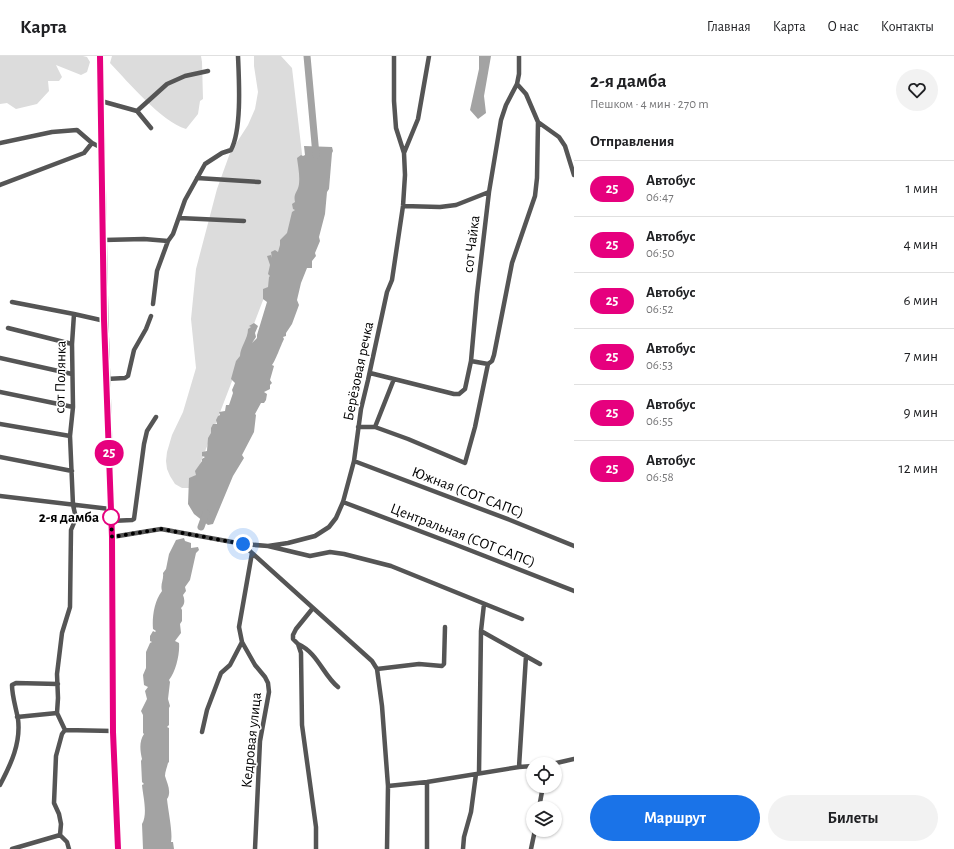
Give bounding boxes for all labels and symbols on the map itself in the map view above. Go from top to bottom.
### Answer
street label: сот Чайка [461,214,482,274]
street label: Берёзовая речка [341,320,376,422]
street label: сот Полянка [52,340,69,414]
line badge: 25 [91,440,127,466]
street label: Южная (СОТ САПС) [410,464,526,521]
street label: Центральная (СОТ САПС) [388,501,537,570]
marker: 2-я дамба [102,508,120,526]
place label: 2-я дамба [39,510,99,525]
your location [233,534,253,554]
street label: Кедровая улица [239,691,264,789]

